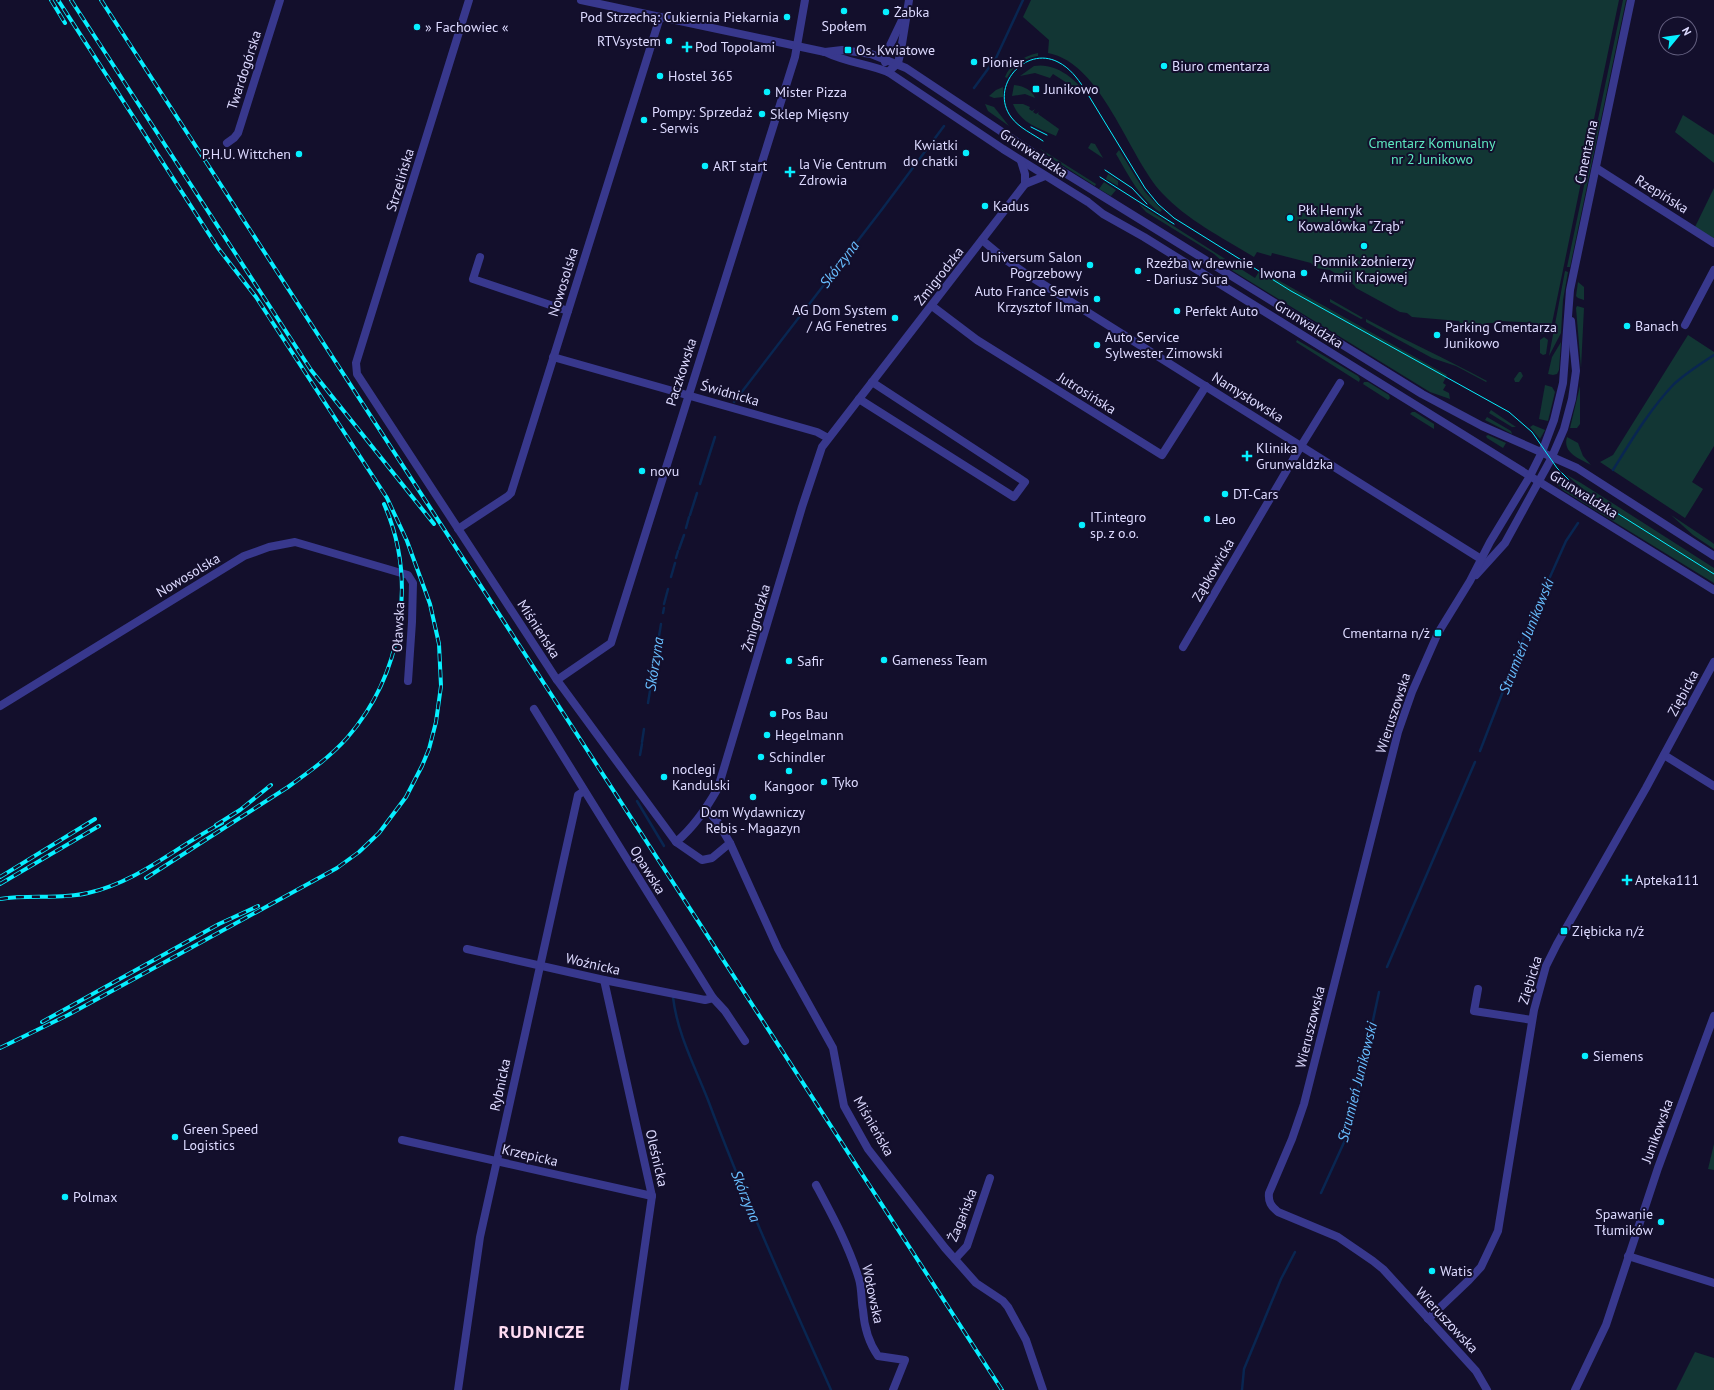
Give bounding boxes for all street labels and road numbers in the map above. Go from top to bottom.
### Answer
street label: Twardogórska [223,28,265,112]
street label: Cmentarna [1570,118,1602,186]
street label: Grunwaldzka [997,124,1071,182]
street label: Strzelińska [382,146,418,214]
street label: Rzepińska [1632,171,1692,217]
street label: Żmigrodzka [910,243,968,309]
street label: Nowosolska [544,245,582,319]
street label: Grunwaldzka [1271,296,1347,352]
street label: Paczkowska [662,336,700,408]
street label: Jutrosińska [1054,367,1120,418]
street label: Namysłowska [1209,368,1287,426]
street label: Świdnicka [698,376,762,410]
street label: Grunwaldzka [1546,466,1622,522]
street label: Ząbkowicka [1188,535,1238,605]
street label: Nowosolska [153,549,223,601]
street label: Żmigrodzka [738,582,774,654]
street label: Miśnieńska [513,596,565,662]
street label: Oławska [388,601,408,653]
street label: Ziębicka [1663,667,1703,719]
street label: Wieruszowska [1371,670,1415,756]
street label: Opawska [626,842,670,898]
street label: Woźnicka [564,949,622,979]
street label: Ziębicka [1514,954,1546,1006]
street label: Wieruszowska [1291,984,1329,1070]
street label: Rybnicka [486,1057,514,1113]
street label: Miśnieńska [850,1093,898,1159]
street label: Junikowska [1637,1097,1677,1166]
street label: Oleśnicka [642,1128,672,1188]
street label: Krzepicka [500,1140,560,1170]
street label: Żagańska [943,1186,981,1244]
street label: Wołowska [858,1263,888,1325]
street label: Wieruszowska [1412,1283,1482,1357]

